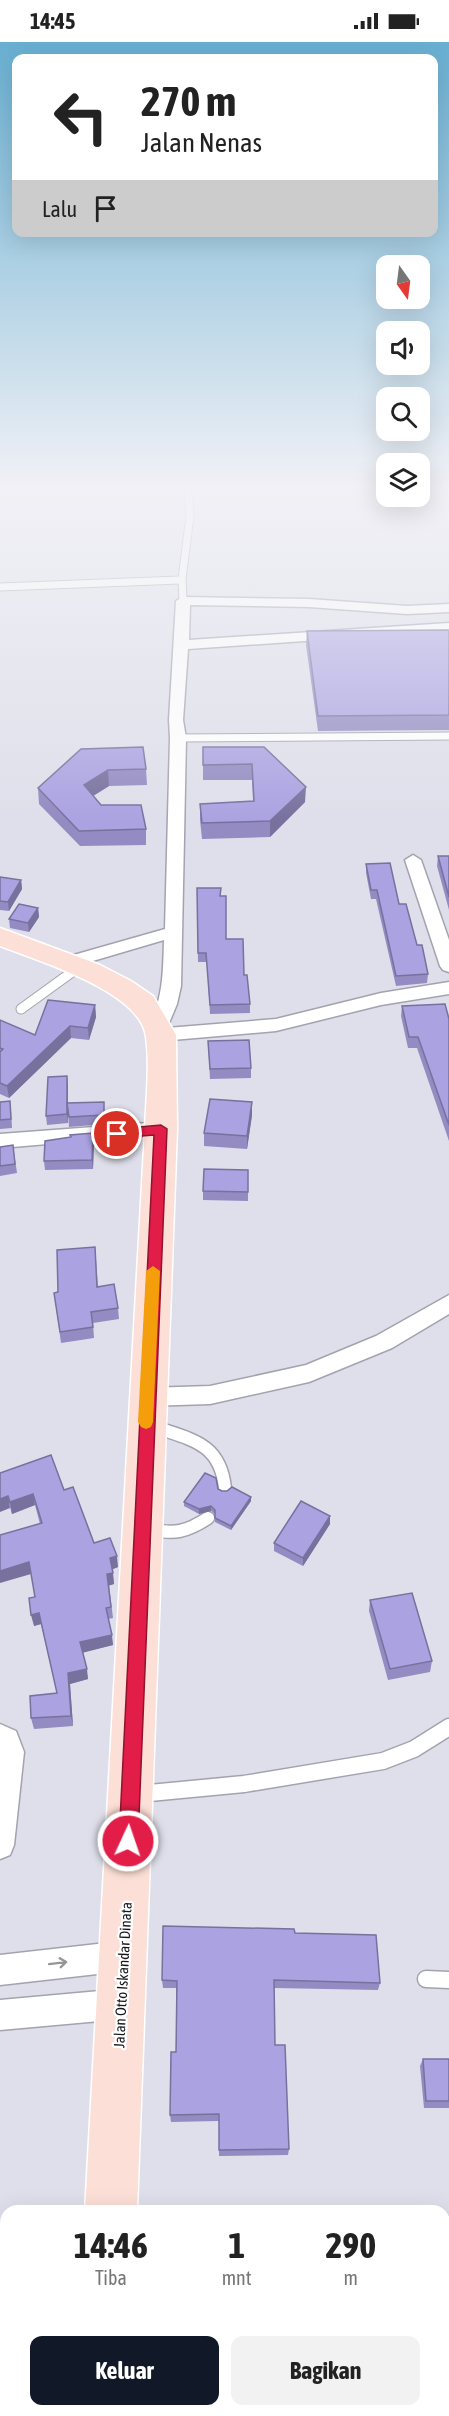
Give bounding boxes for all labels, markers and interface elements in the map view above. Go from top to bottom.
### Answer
text: 14:45 [30,8,75,34]
text: 270 m [141,77,236,125]
icon: left [42,78,120,156]
text: Jalan Nenas [141,127,262,158]
icon: arrive [89,192,122,225]
text: Lalu [42,196,77,222]
north arrow [376,255,430,309]
map controls [376,255,430,507]
button: sound [376,321,430,375]
button: search [376,387,430,441]
button: layers [376,453,430,507]
pin [91,1108,142,1159]
icon: arrive [100,1117,133,1150]
position arrow [96,1809,160,1873]
street label: Jalan Otto Iskandar Dinata [110,1901,135,2048]
one-way arrow [48,1958,68,1969]
text: 14:46 [74,2224,148,2266]
text: 1 [228,2224,245,2266]
text: 290 [325,2224,376,2266]
text: Tiba [95,2266,127,2289]
text: mnt [222,2266,252,2289]
text: m [344,2266,358,2289]
button: Keluar [30,2336,219,2405]
button: Bagikan [231,2336,420,2405]

